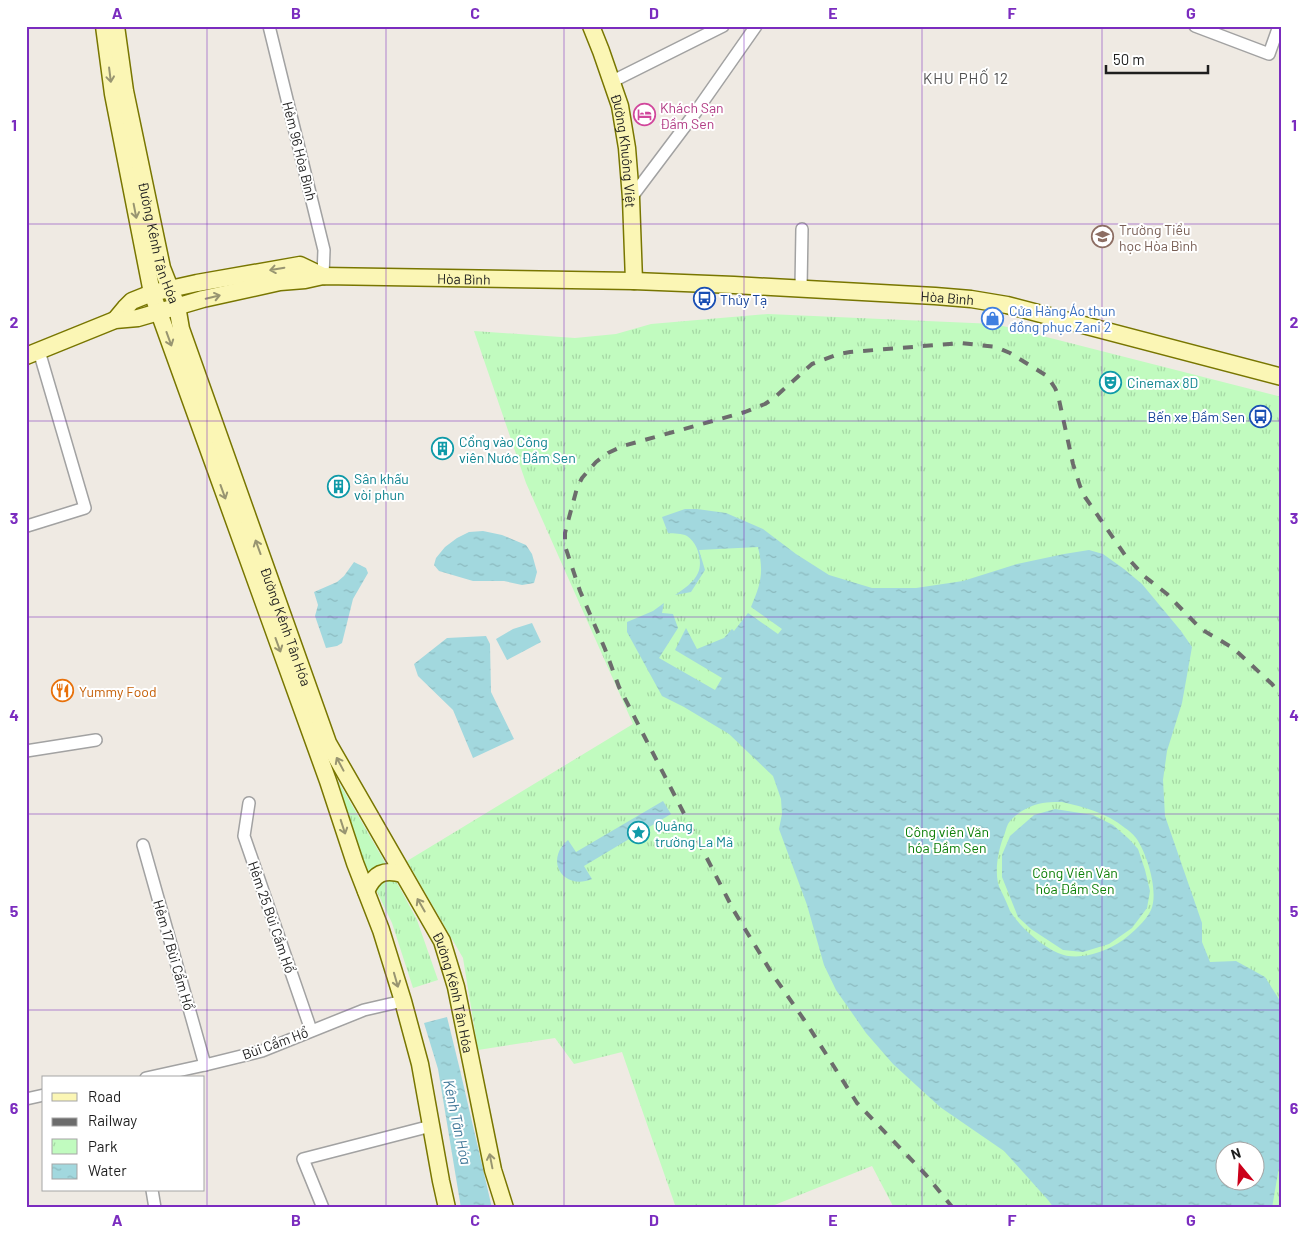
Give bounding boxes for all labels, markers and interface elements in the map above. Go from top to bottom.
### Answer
text: A [112,3,123,22]
text: B [291,3,301,22]
text: C [470,3,480,22]
text: D [649,3,659,22]
text: E [828,3,838,22]
text: F [1008,3,1017,22]
text: G [1186,3,1196,22]
scale bar [1106,42,1208,74]
text: 50 m [1113,50,1145,68]
one-way arrow [105,66,115,82]
district label: KHU PHỐ 12 [923,68,1009,87]
street label: Đường Khuông Việt [608,91,640,208]
place label: Khách Sạn Đầm Sen [660,99,724,132]
street label: Hẻm 96 Hòa Bình [279,100,321,202]
hotel icon: Khách Sạn Đầm Sen [632,103,656,127]
text: 1 [11,115,17,134]
text: 1 [1291,115,1297,134]
street label: Đường Kênh Tân Hóa [136,180,184,306]
one-way arrow [131,203,141,219]
place label: Trường Tiểu học Hòa Bình [1119,221,1197,254]
school or university icon: Trường Tiểu học Hòa Bình [1091,225,1115,249]
one-way arrow [270,264,286,274]
street label: Hòa Bình [437,269,491,287]
bus stop icon: Thủy Tạ [692,287,716,311]
street label: Hòa Bình [920,287,975,308]
place label: Thủy Tạ [720,291,767,308]
one-way arrow [205,292,221,301]
place label: Cửa Hàng Áo thun đồng phục Zani 2 [1009,302,1116,335]
shop icon: Cửa Hàng Áo thun đồng phục Zani 2 [981,306,1005,330]
text: 2 [10,312,19,331]
text: 2 [1290,312,1299,331]
one-way arrow [165,331,174,346]
theatre icon: Cinemax 8D [1099,370,1123,394]
place label: Cinemax 8D [1127,374,1198,391]
bus stop icon: Bến xe Đầm Sen [1249,404,1273,428]
place label: Bến xe Đầm Sen [1148,408,1245,425]
place label: Cổng vào Công viên Nước Đầm Sen [459,433,576,466]
building icon: Cổng vào Công viên Nước Đầm Sen [431,437,455,461]
place label: Sân khấu vòi phun [354,470,409,503]
building icon: Sân khấu vòi phun [326,474,350,498]
one-way arrow [219,483,229,499]
text: 3 [10,508,18,527]
text: 3 [1290,508,1298,527]
one-way arrow [253,539,262,555]
street label: Đường Kênh Tân Hóa [258,564,315,688]
one-way arrow [274,636,283,652]
restaurant icon: Yummy Food [51,679,75,703]
place label: Yummy Food [79,683,157,700]
text: 4 [9,705,19,724]
text: 4 [1289,705,1299,724]
one-way arrow [334,757,344,772]
place label: Quảng trường La Mã [655,817,733,850]
one-way arrow [339,818,348,834]
place icon: Quảng trường La Mã [627,821,651,845]
park label: Công viên Văn hóa Đầm Sen [905,823,989,856]
street label: Hẻm 25 Bùi Cầm Hổ [245,859,299,975]
park label: Công Viên Văn hóa Đầm Sen [1032,864,1118,897]
street label: Hẻm 17 Bùi Cẩm Hổ [150,898,198,1012]
one-way arrow [416,898,426,912]
text: 5 [10,901,19,920]
text: 5 [1290,901,1299,920]
street label: Đường Kênh Tân Hóa [430,928,478,1054]
one-way arrow [392,972,402,988]
street label: Bùi Cẩm Hổ [240,1023,310,1063]
legend [42,1076,205,1192]
water label: Kênh Tân Hóa [440,1078,476,1166]
text: Road [88,1087,121,1105]
text: 6 [10,1098,19,1117]
text: 6 [1290,1098,1299,1117]
text: Railway [88,1111,137,1129]
text: Park [88,1137,118,1155]
north arrow [1216,1142,1266,1192]
text: N [1229,1144,1243,1163]
one-way arrow [486,1153,496,1169]
text: Water [88,1161,127,1179]
text: A [112,1210,123,1229]
text: B [291,1210,301,1229]
text: C [470,1210,480,1229]
text: D [649,1210,659,1229]
text: E [828,1210,838,1229]
text: F [1008,1210,1017,1229]
text: G [1186,1210,1196,1229]

